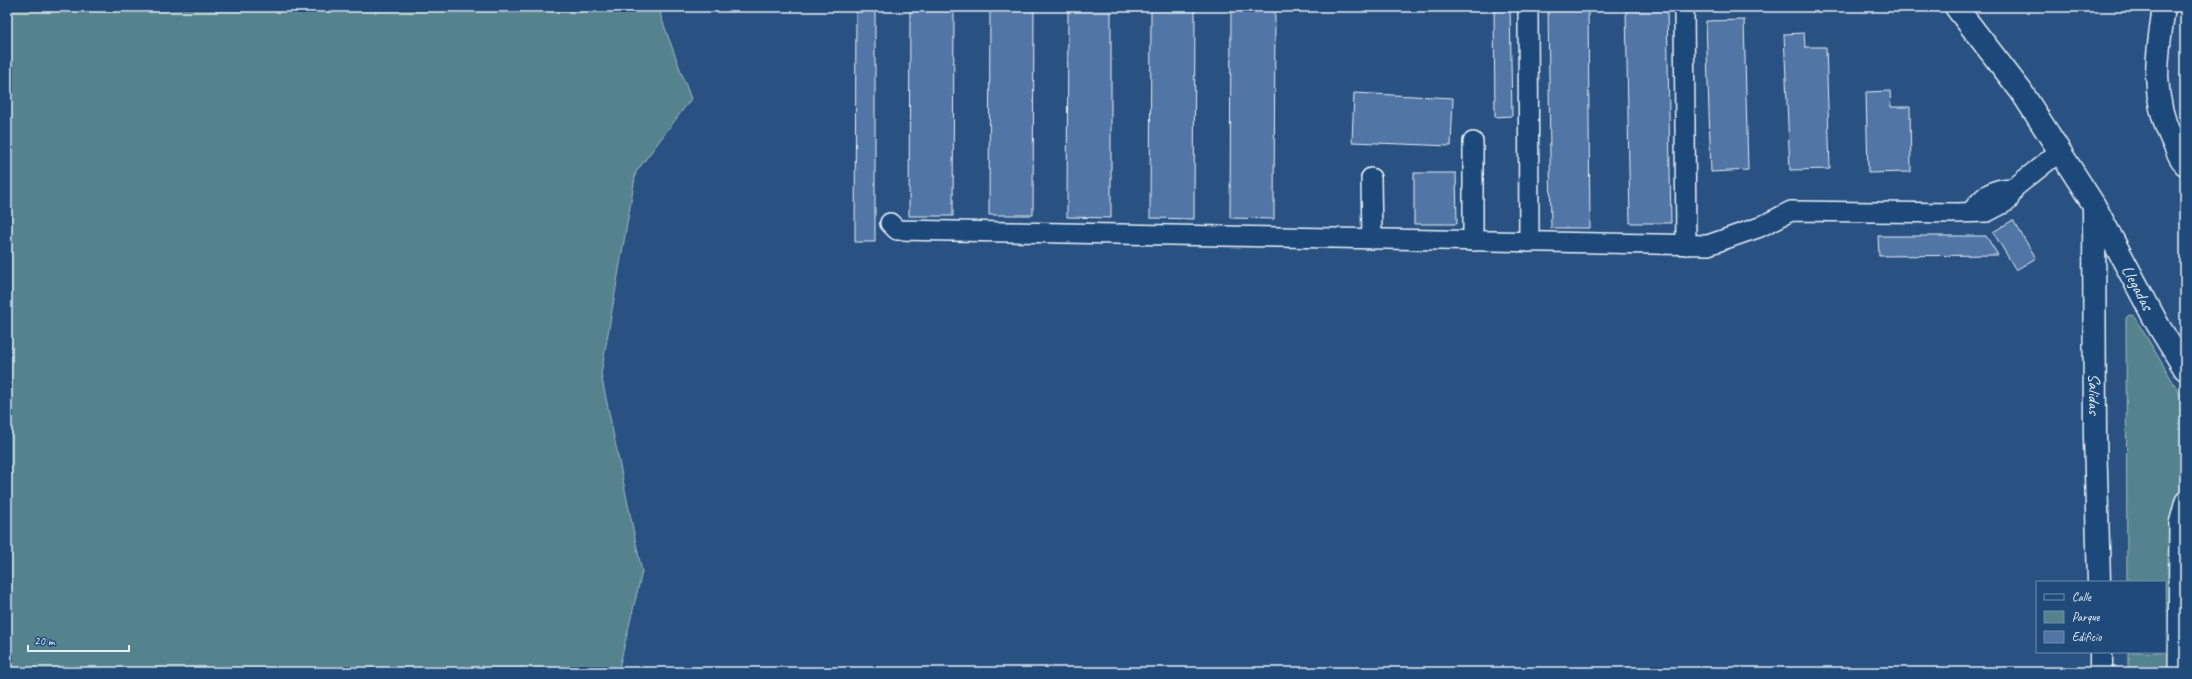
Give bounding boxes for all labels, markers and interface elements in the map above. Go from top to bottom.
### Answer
street label: Llegadas [2117,261,2160,316]
street label: Salidas [2084,373,2105,417]
legend [2036,581,2166,653]
text: Calle [2072,589,2092,605]
text: Parque [2072,609,2101,625]
scale bar [28,627,129,653]
text: Edificio [2072,629,2102,645]
text: 20 m [34,633,56,649]

